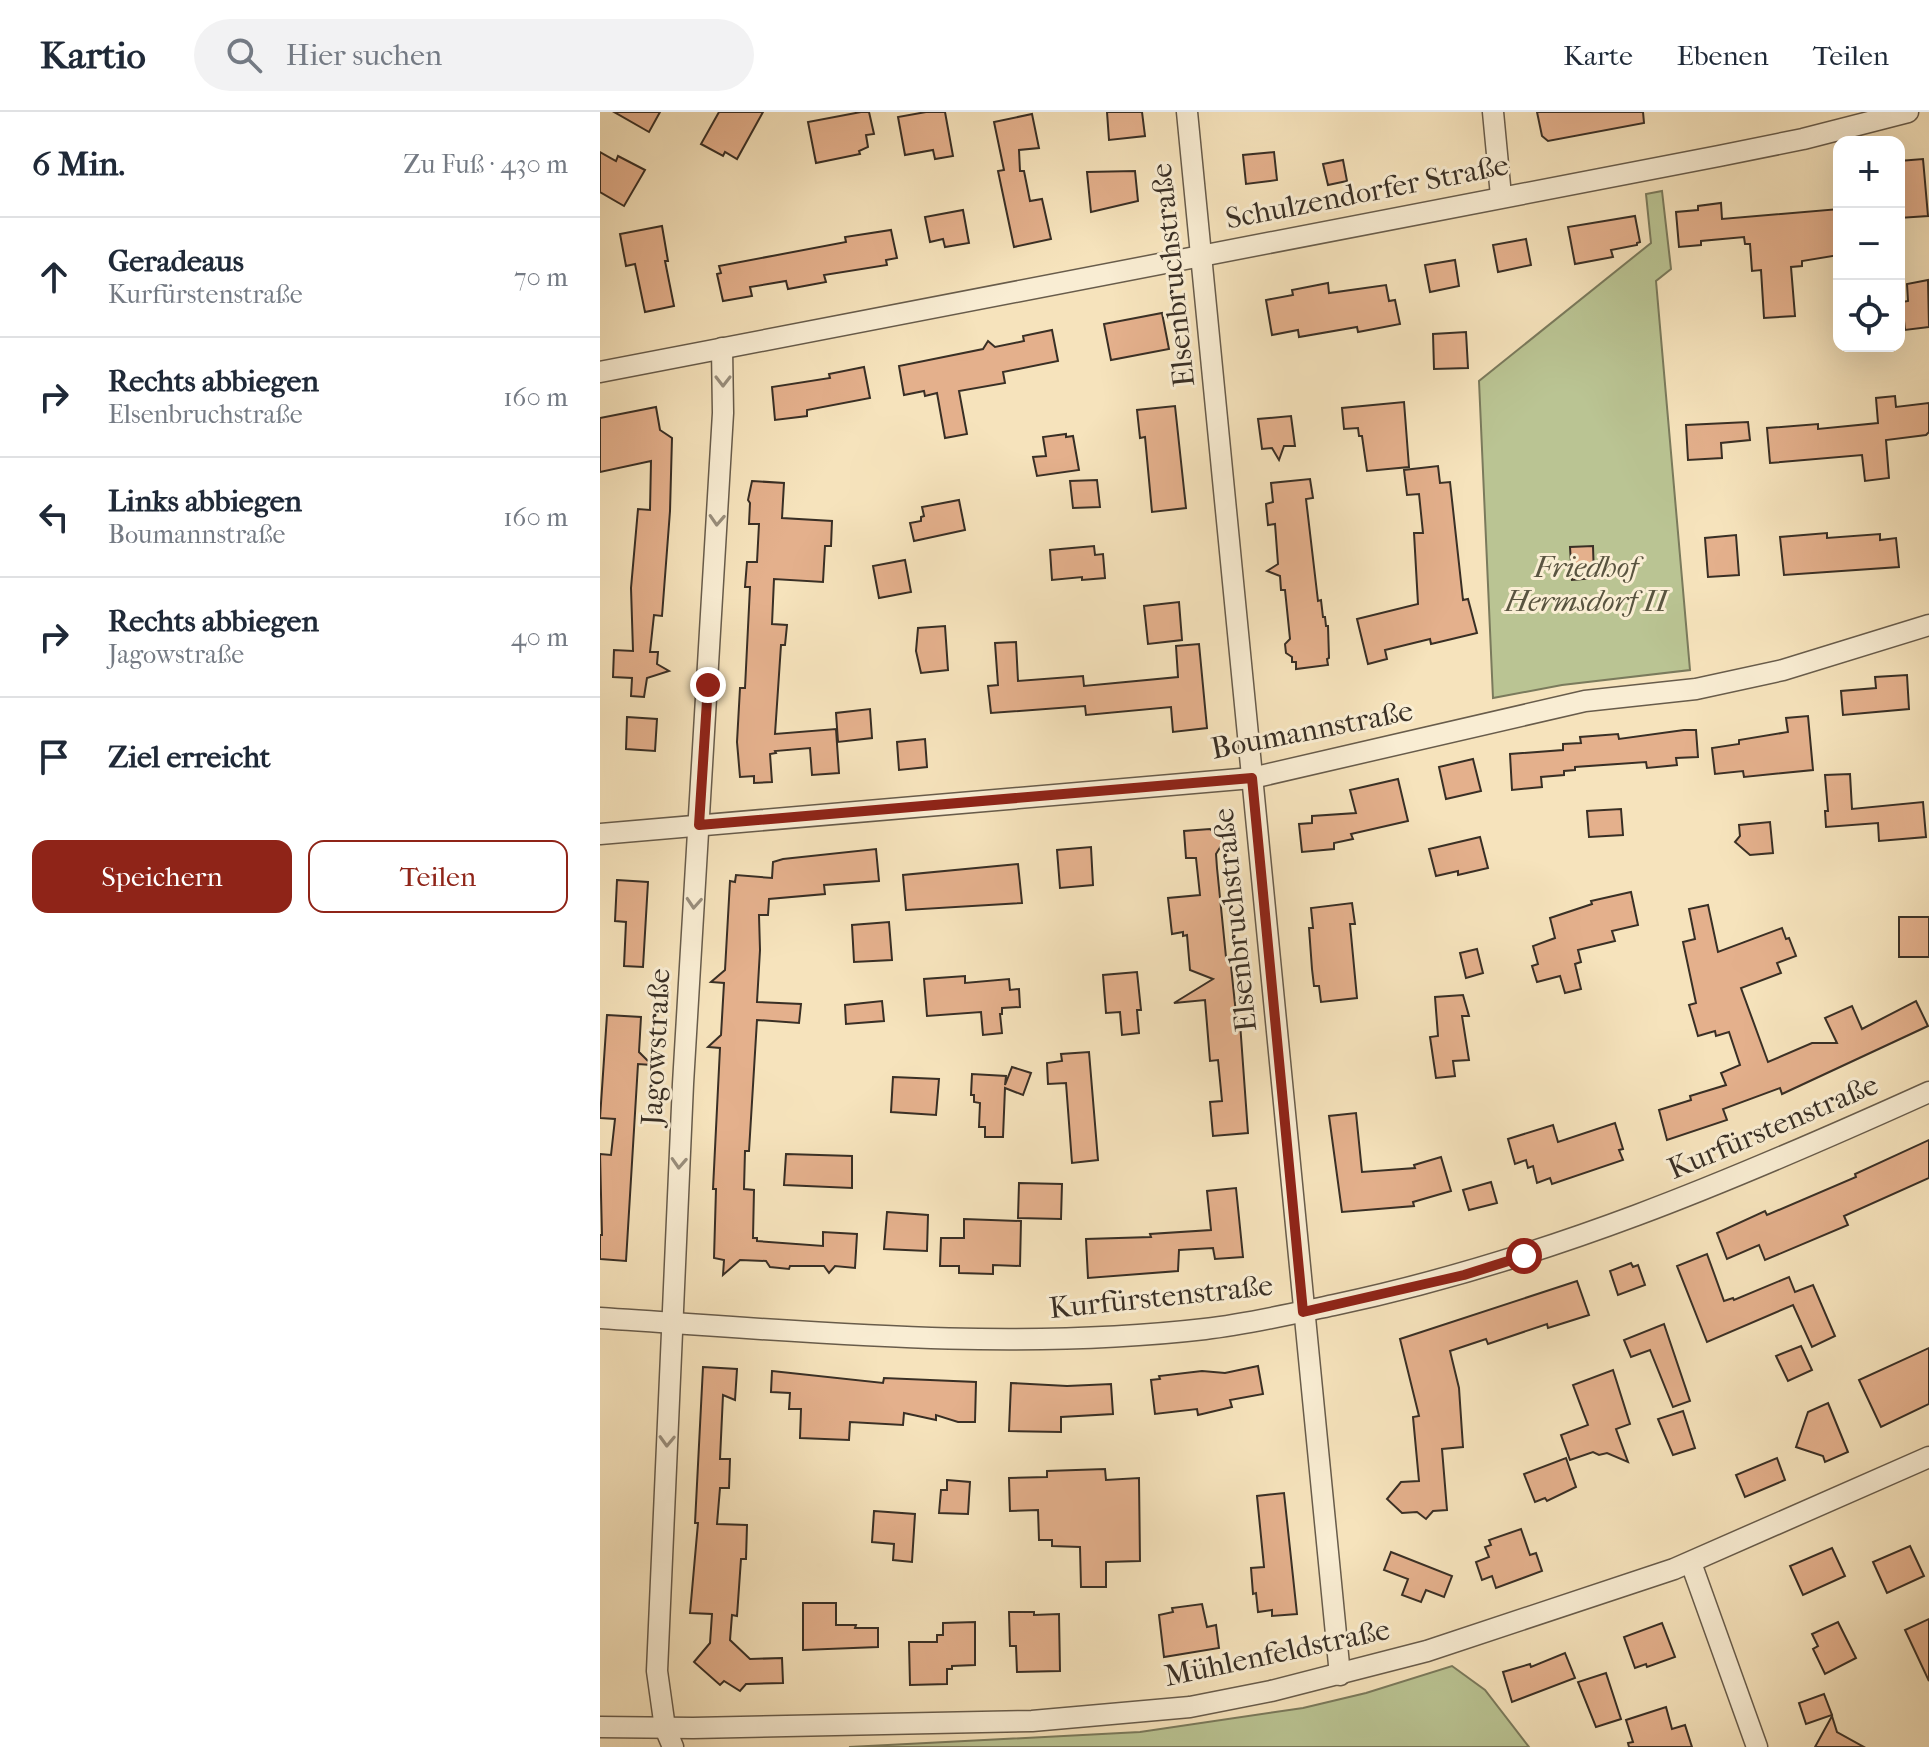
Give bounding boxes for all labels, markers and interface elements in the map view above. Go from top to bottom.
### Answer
search box [194,19,754,91]
text: Kartio [40,33,146,78]
icon: search [222,33,266,77]
text: Hier suchen [286,38,442,73]
text: Karte [1563,39,1633,72]
text: Ebenen [1677,39,1769,72]
text: Teilen [1813,39,1889,72]
map controls [1833,136,1905,352]
button: + [1833,136,1905,208]
text: 6 Min. [32,144,125,184]
street label: Schulzendorfer Straße [1223,147,1512,237]
text: Zu Fuß · 430 m [403,149,568,180]
street label: Elsenbruchstraße [1144,161,1202,389]
button: − [1833,208,1905,280]
text: Geradeaus [108,244,244,279]
icon: ahead [32,255,76,299]
text: 70 m [514,262,568,293]
text: Kurfürstenstraße [108,279,303,310]
button: locate [1833,280,1905,352]
text: Rechts abbiegen [108,364,319,399]
icon: right [32,375,76,419]
one-way arrow [714,375,732,388]
text: 160 m [503,382,568,413]
text: Elsenbruchstraße [108,399,303,430]
text: Links abbiegen [108,484,302,519]
icon: left [32,495,76,539]
text: 160 m [503,502,568,533]
one-way arrow [709,514,726,527]
text: Boumannstraße [108,519,285,550]
park label: Friedhof Hermsdorf II [1504,550,1670,619]
text: Rechts abbiegen [108,604,319,639]
icon: right [32,615,76,659]
text: 40 m [511,622,568,653]
text: Jagowstraße [108,639,244,670]
route end [690,667,726,703]
street label: Boumannstraße [1208,693,1416,767]
icon: arrive [32,735,76,779]
text: Ziel erreicht [108,740,270,775]
street label: Elsenbruchstraße [1206,806,1264,1034]
button: Speichern [32,840,292,913]
button: Teilen [308,840,568,913]
one-way arrow [686,897,703,910]
street label: Jagowstraße [634,967,678,1128]
street label: Kurfürstenstraße [1663,1067,1883,1187]
one-way arrow [671,1157,688,1170]
route start [1506,1238,1542,1274]
street label: Kurfürstenstraße [1048,1268,1275,1326]
one-way arrow [658,1435,675,1448]
street label: Mühlenfeldstraße [1161,1612,1393,1694]

